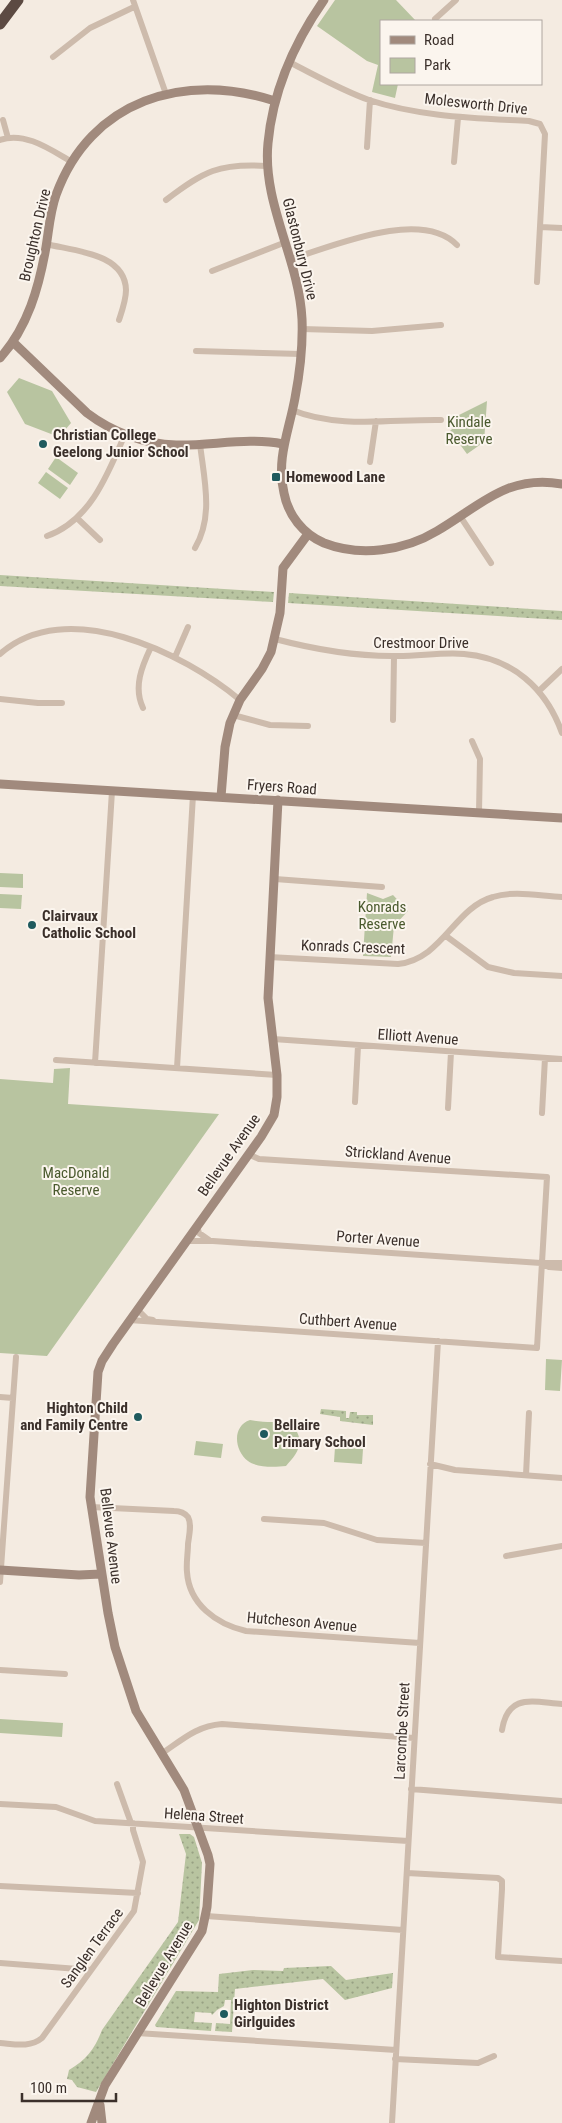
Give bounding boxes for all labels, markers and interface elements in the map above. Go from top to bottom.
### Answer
legend [380,20,542,85]
text: Road [424,31,454,49]
text: Park [424,56,451,74]
street label: Molesworth Drive [424,90,528,118]
street label: Broughton Drive [16,187,54,283]
street label: Glastonbury Drive [279,196,321,302]
park label: Kindale Reserve [446,413,492,448]
place label: Christian College Geelong Junior School [53,426,189,461]
marker: Christian College Geelong Junior School [37,438,49,450]
place label: Homewood Lane [286,468,385,486]
marker: Homewood Lane [270,471,282,483]
street label: Crestmoor Drive [373,634,469,652]
street label: Fryers Road [247,776,317,798]
park label: Konrads Reserve [358,898,406,933]
place label: Clairvaux Catholic School [42,907,136,942]
marker: Clairvaux Catholic School [26,919,38,931]
street label: Konrads Crescent [300,936,406,958]
street label: Elliott Avenue [377,1025,459,1049]
street label: Bellevue Avenue [194,1110,264,1200]
street label: Strickland Avenue [345,1142,451,1168]
park label: MacDonald Reserve [43,1164,109,1199]
street label: Porter Avenue [336,1227,420,1251]
street label: Cuthbert Avenue [299,1310,397,1334]
place label: Highton Child and Family Centre [20,1399,128,1434]
marker: Highton Child and Family Centre [132,1411,144,1423]
place label: Bellaire Primary School [274,1416,366,1451]
marker: Bellaire Primary School [258,1428,270,1440]
street label: Bellevue Avenue [96,1487,126,1585]
street label: Hutcheson Avenue [246,1608,358,1636]
street label: Larcombe Street [390,1682,414,1780]
street label: Helena Street [164,1804,244,1828]
street label: Sanglen Terrace [57,1904,127,1992]
street label: Bellevue Avenue [131,1918,197,2010]
place label: Highton District Girlguides [234,1996,329,2031]
marker: Highton District Girlguides [218,2008,230,2020]
scale bar [22,2070,116,2102]
text: 100 m [30,2079,67,2097]

